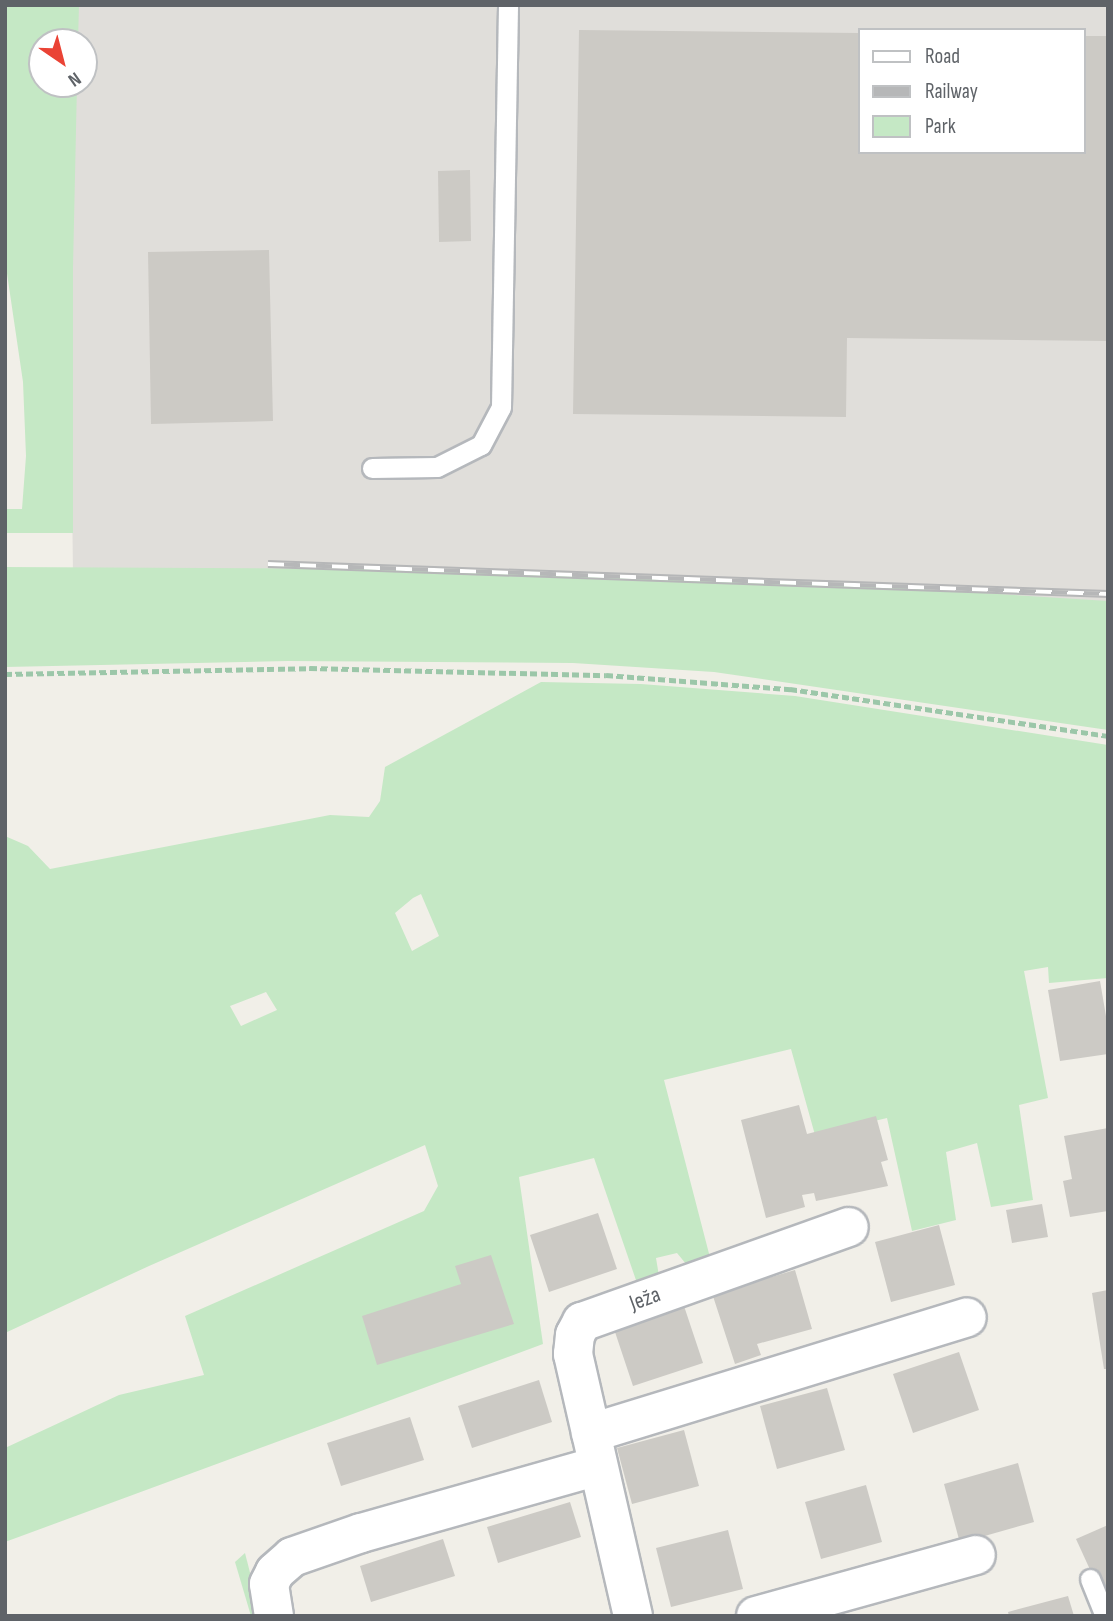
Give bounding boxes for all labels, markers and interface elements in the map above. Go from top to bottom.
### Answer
north arrow [28,28,98,98]
legend [858,28,1085,154]
text: Road [925,44,960,69]
text: N [63,67,85,91]
text: Railway [925,79,978,104]
text: Park [925,114,956,139]
street label: Ježa [626,1281,664,1317]

